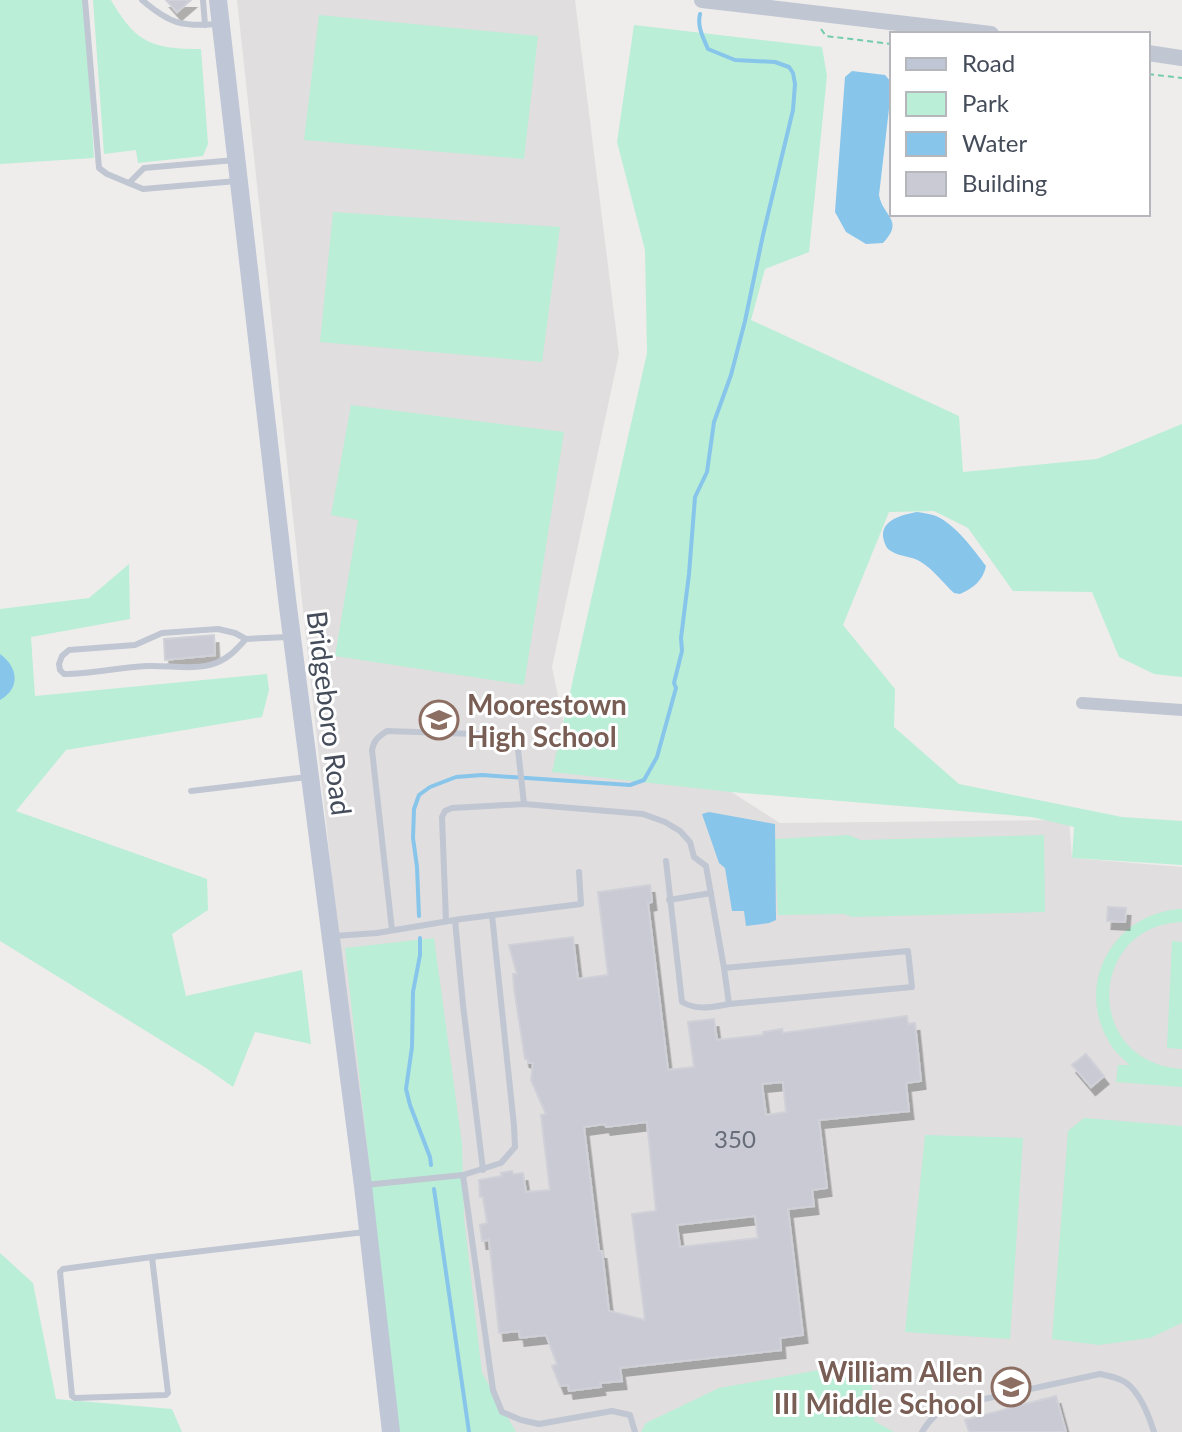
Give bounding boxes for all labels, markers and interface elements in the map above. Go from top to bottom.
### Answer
legend [890,32,1150,216]
text: Road [962,48,1015,77]
text: Park [962,88,1010,117]
text: Water [962,128,1027,157]
text: Building [962,168,1047,197]
street label: Bridgeboro Road [301,609,359,817]
place label: Moorestown High School [467,687,627,753]
school or university icon: Moorestown High School [418,699,460,741]
house number: 350 [714,1124,756,1153]
place label: William Allen III Middle School [774,1354,983,1420]
school or university icon: William Allen III Middle School [990,1366,1032,1408]

